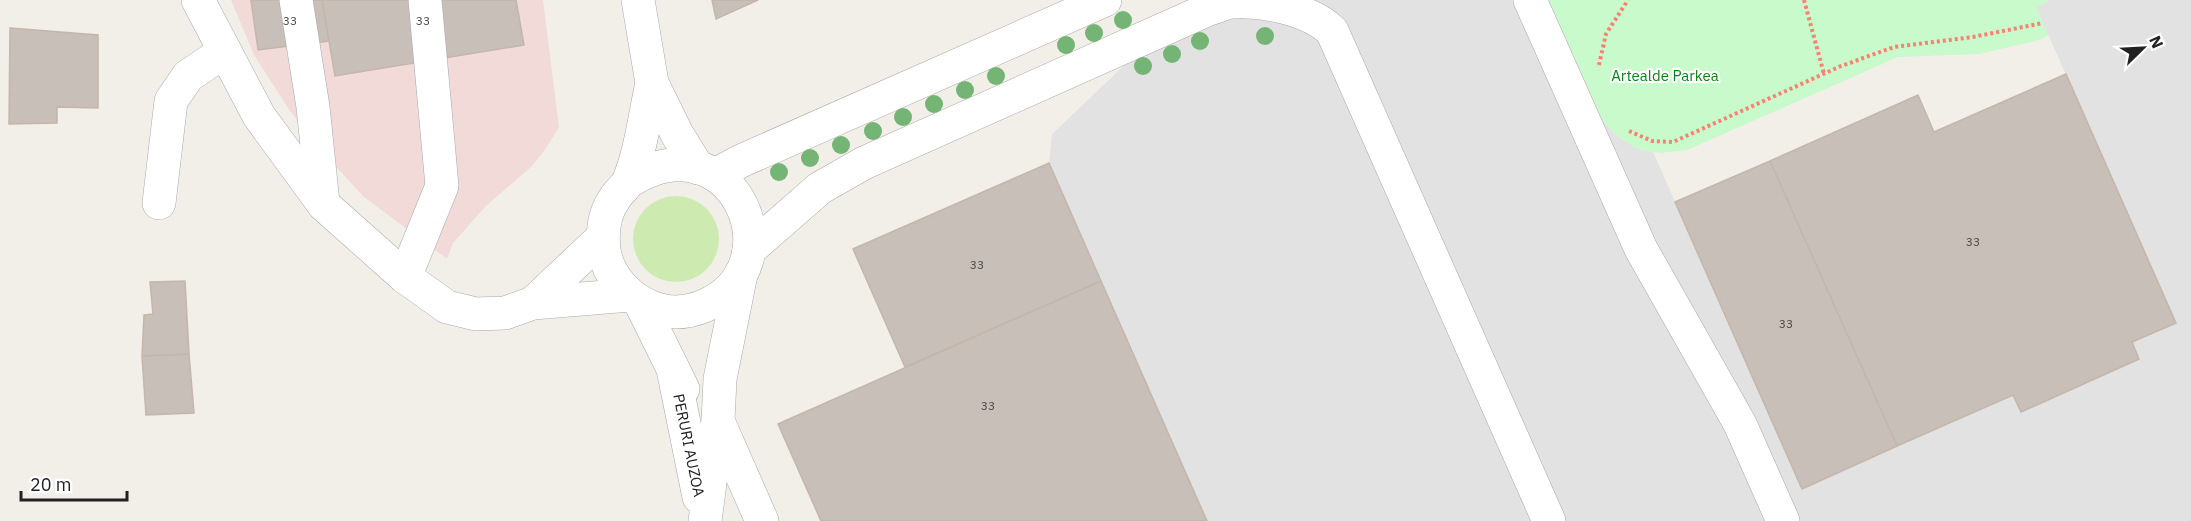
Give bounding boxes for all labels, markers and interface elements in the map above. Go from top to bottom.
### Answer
house number: 33 [283,13,297,28]
house number: 33 [416,13,430,28]
north arrow [2113,18,2173,78]
text: N [2145,33,2168,51]
park label: Artealde Parkea [1611,66,1719,85]
house number: 33 [1966,234,1980,249]
house number: 33 [970,257,984,272]
house number: 33 [1779,316,1793,331]
street label: PERURI AUZOA [669,392,709,499]
house number: 33 [981,398,995,413]
scale bar [21,464,128,502]
text: 20 m [30,473,72,496]

